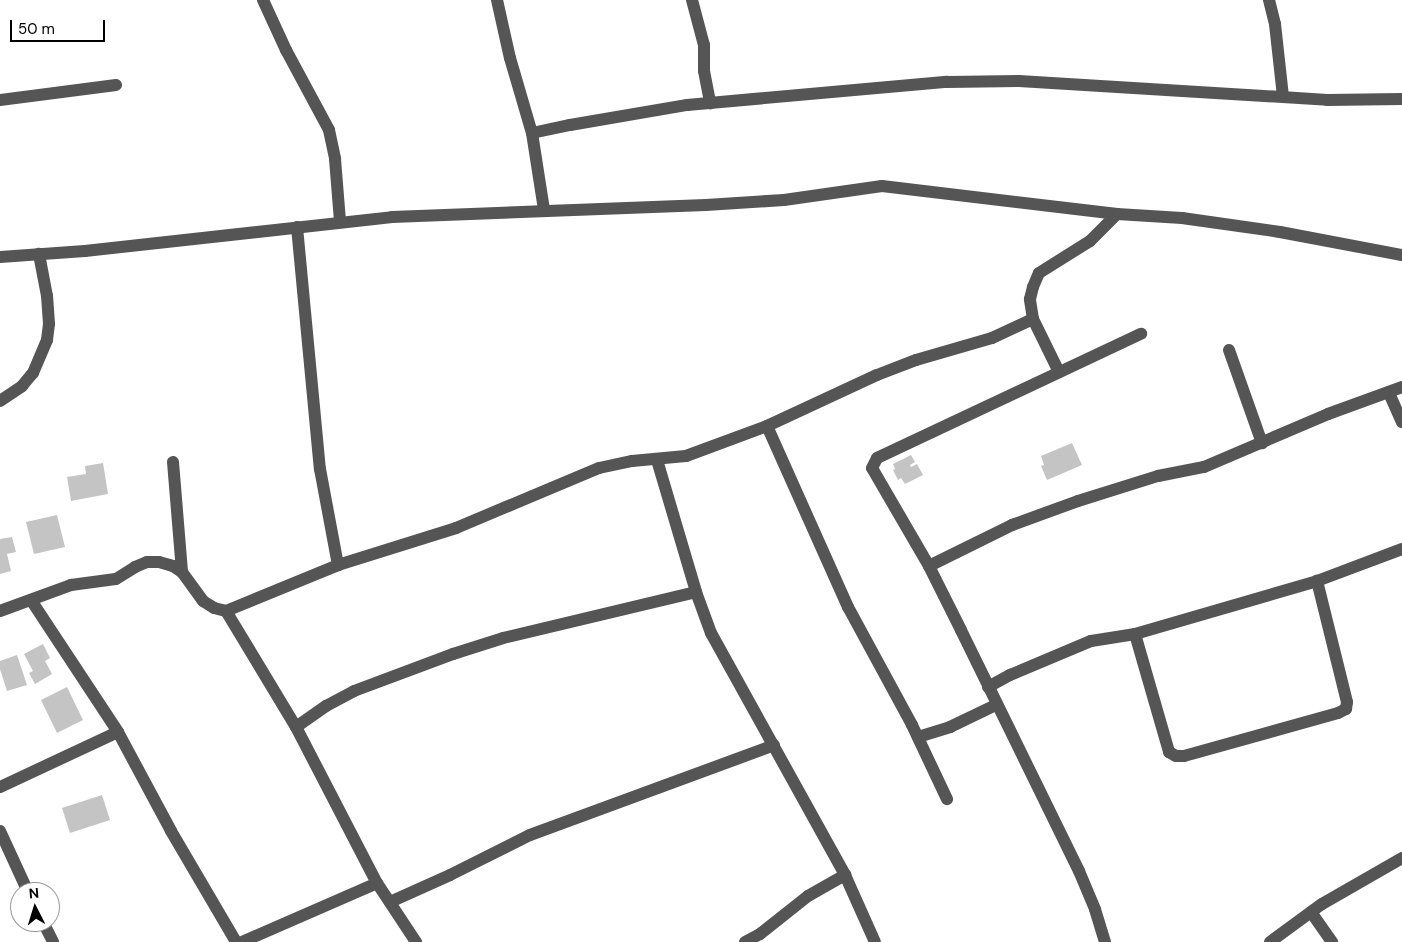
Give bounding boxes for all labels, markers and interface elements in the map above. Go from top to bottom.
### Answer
scale bar [12,10,108,42]
text: 50 m [18,19,55,39]
north arrow [10,882,60,932]
text: N [28,884,40,902]

